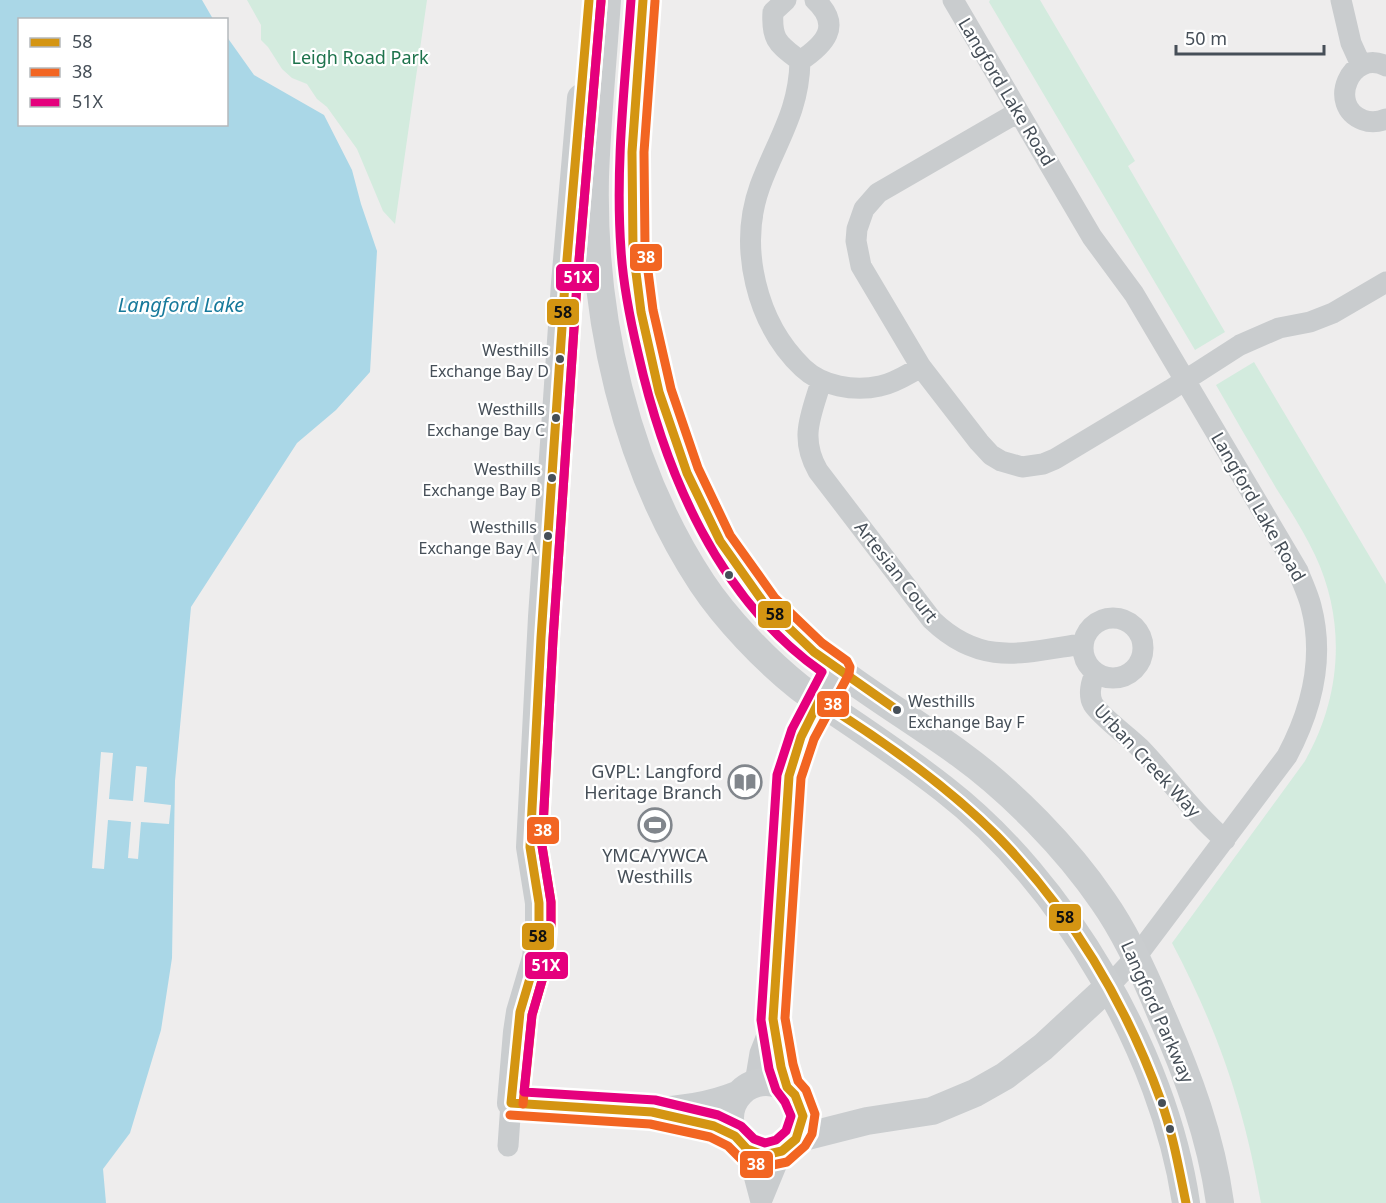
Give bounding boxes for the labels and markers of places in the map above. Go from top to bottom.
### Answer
place label: Westhills Exchange Bay D [429,339,549,382]
marker: Westhills Exchange Bay D [554,353,566,365]
place label: Westhills Exchange Bay C [427,398,545,441]
marker: Westhills Exchange Bay C [550,412,562,424]
place label: Westhills Exchange Bay B [422,458,541,501]
marker: Westhills Exchange Bay B [546,472,558,484]
place label: Westhills Exchange Bay A [419,516,538,559]
marker: Westhills Exchange Bay A [542,530,554,542]
unlabelled marker [723,569,735,581]
place label: Westhills Exchange Bay F [908,690,1025,733]
marker: Westhills Exchange Bay F [891,704,903,716]
place label: GVPL: Langford Heritage Branch [584,759,722,804]
library icon: GVPL: Langford Heritage Branch [727,764,763,800]
sports icon: YMCA/YWCA Westhills [637,807,673,843]
place label: YMCA/YWCA Westhills [602,843,708,888]
unlabelled marker [1156,1097,1168,1109]
unlabelled marker [1164,1123,1176,1135]

